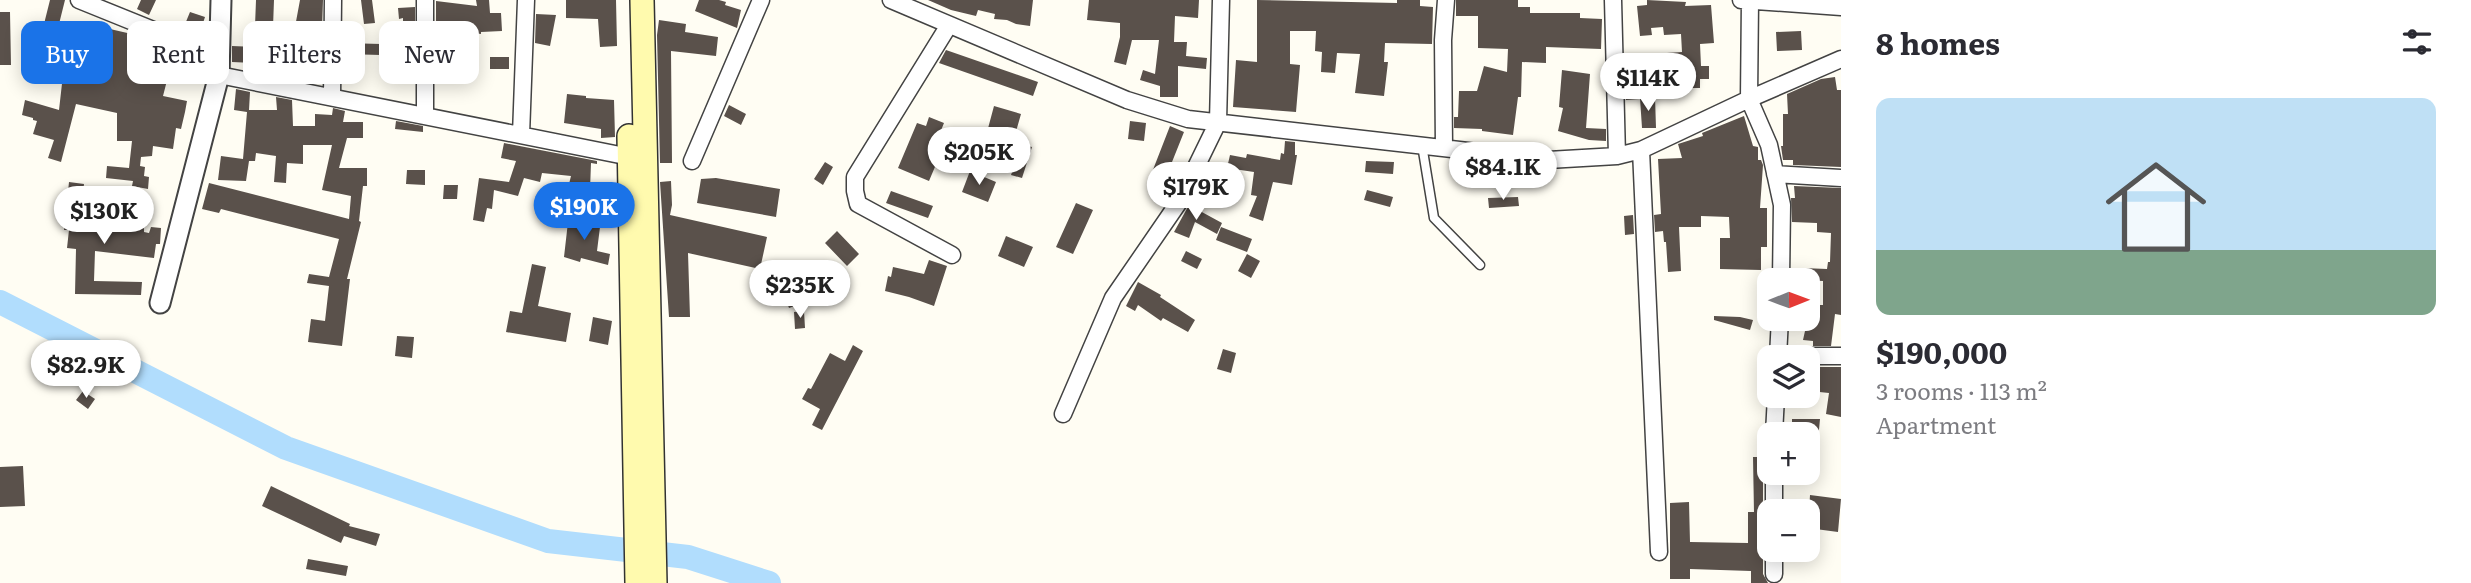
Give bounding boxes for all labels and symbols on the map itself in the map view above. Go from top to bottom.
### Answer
pin: $114K [1599,54,1697,113]
pin: $205K [930,128,1028,187]
pin: $84.1K [1446,142,1560,202]
pin: $179K [1147,162,1245,222]
pin: $190K [535,182,633,242]
pin: $130K [55,187,153,246]
pin: $235K [751,260,849,320]
north arrow [1757,268,1820,331]
pin: $82.9K [29,340,143,400]

